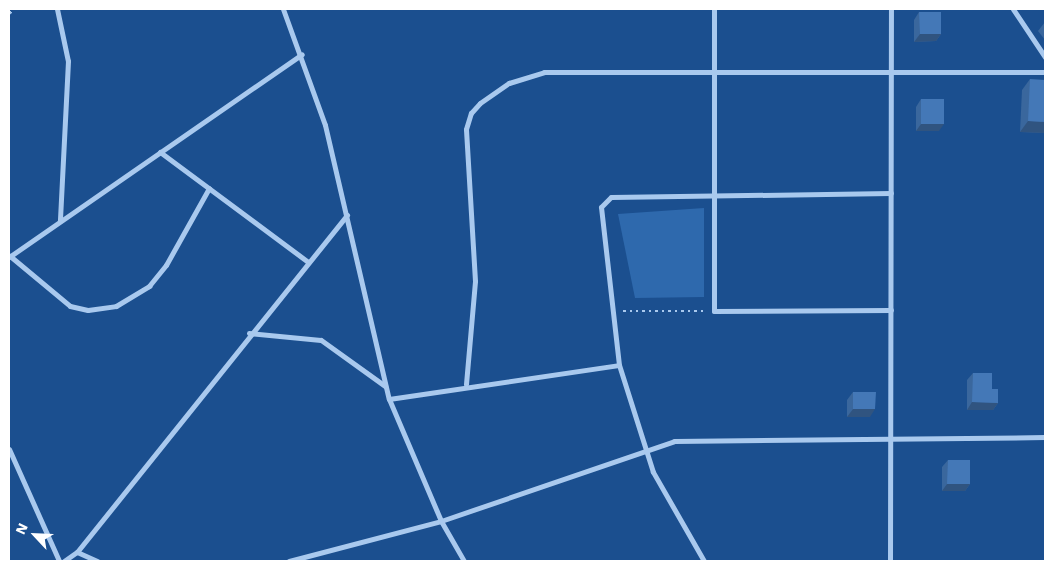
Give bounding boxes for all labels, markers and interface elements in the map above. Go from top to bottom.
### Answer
north arrow [10,510,60,560]
text: N [12,521,31,537]

